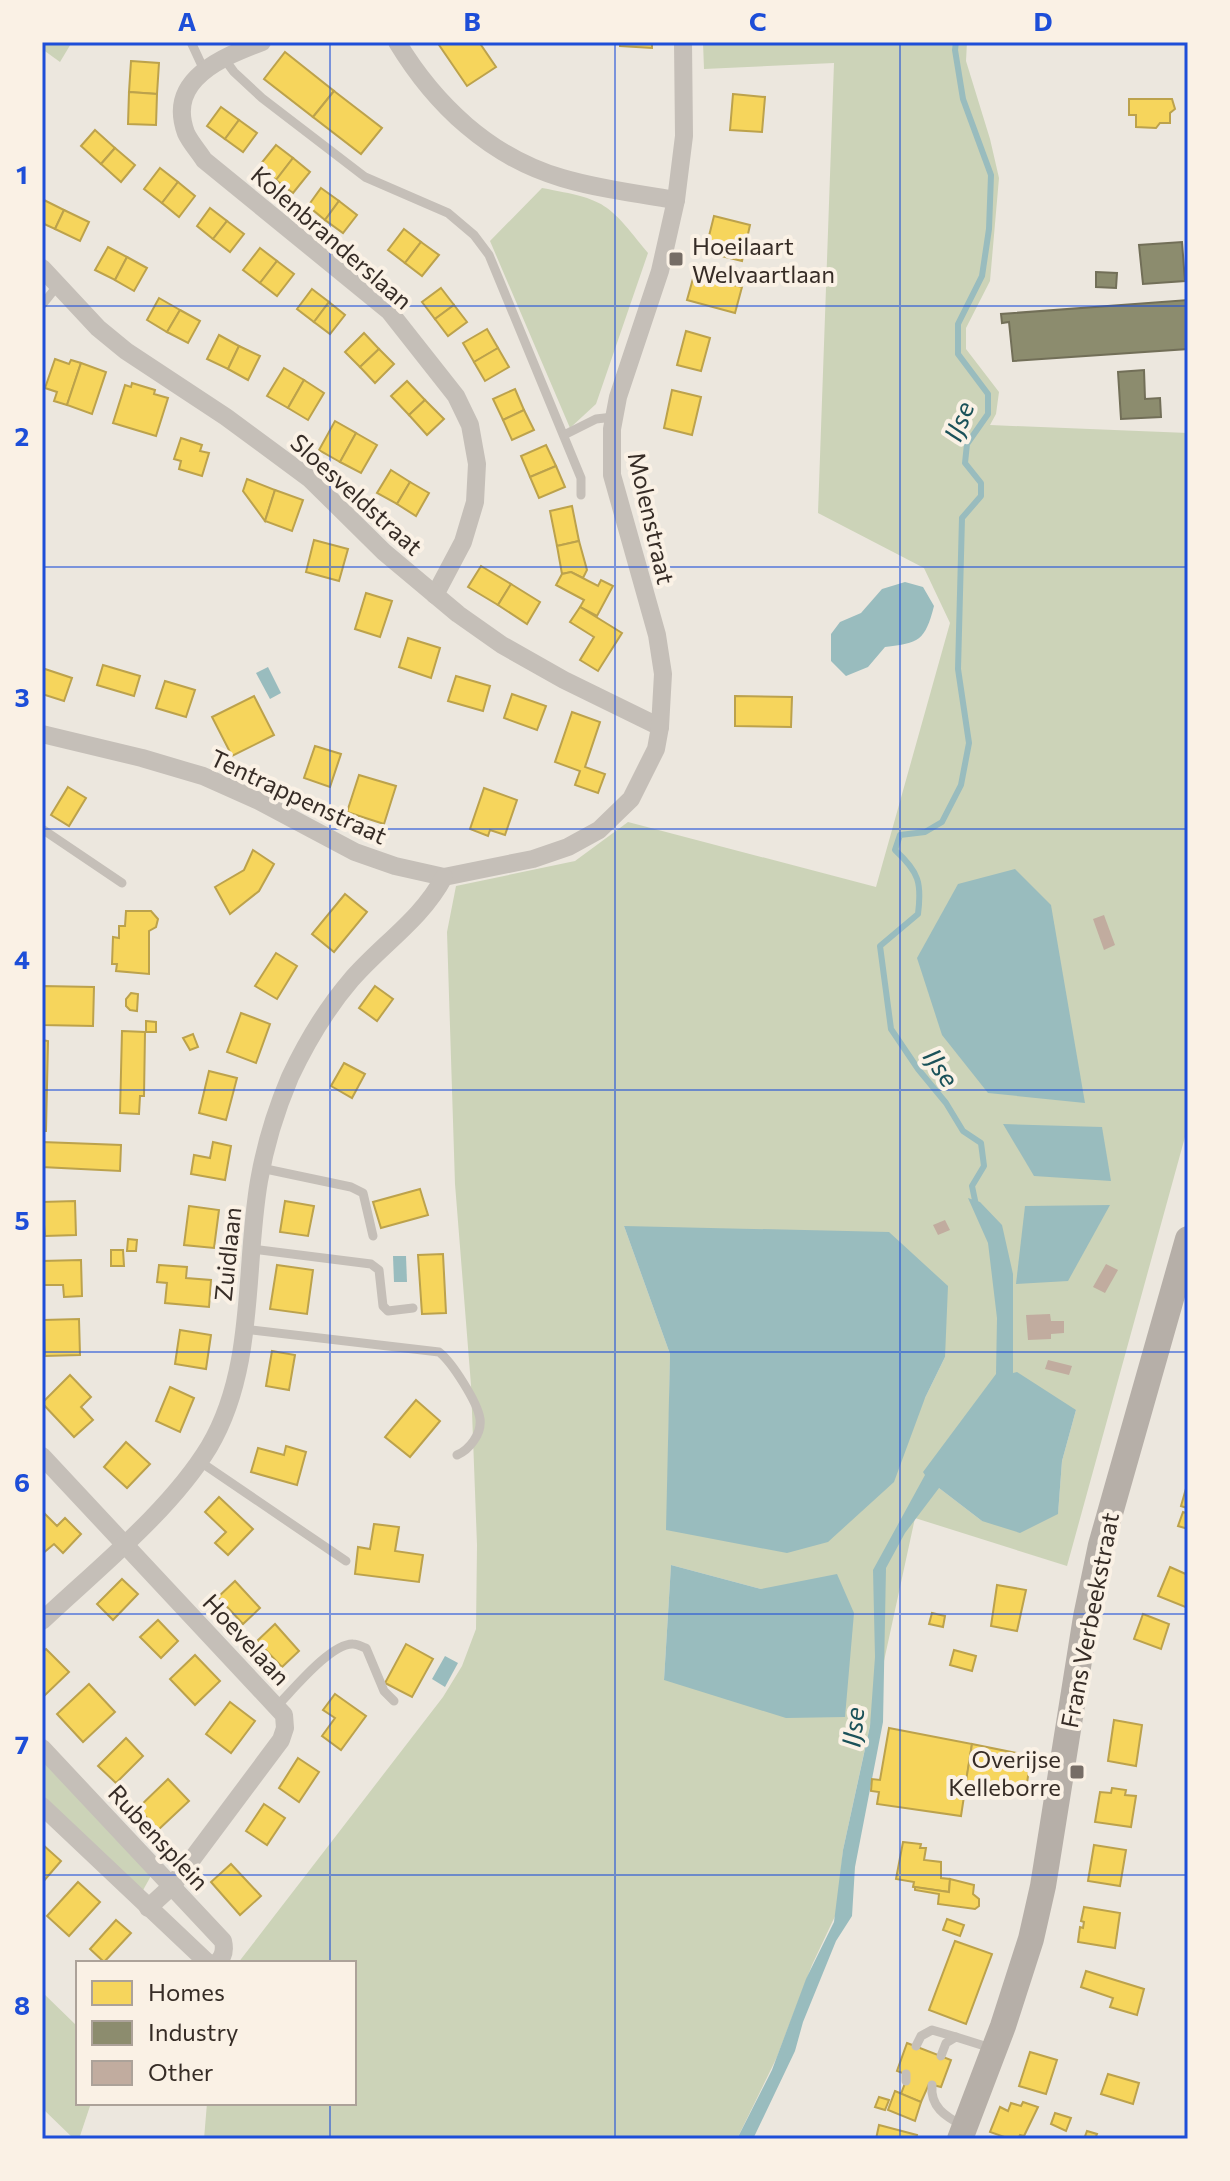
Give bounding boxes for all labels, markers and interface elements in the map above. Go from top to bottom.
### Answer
text: A [178,5,197,36]
text: B [463,5,481,36]
text: C [749,5,767,36]
text: D [1033,5,1053,36]
text: 1 [16,158,28,189]
street label: Kolenbranderslaan [246,159,418,315]
place label: Hoeilaart Welvaartlaan [692,231,835,288]
marker: Hoeilaart Welvaartlaan [667,250,685,268]
water label: IJse [936,396,980,445]
text: 2 [15,420,29,451]
street label: Sloesveldstraat [285,427,429,561]
street label: Molenstraat [623,449,681,587]
text: 3 [14,681,30,712]
street label: Tentrappenstraat [206,742,392,850]
text: 4 [14,943,30,974]
water label: IJse [918,1042,966,1093]
text: 5 [14,1204,30,1235]
street label: Zuidlaan [208,1205,246,1303]
text: 6 [14,1466,30,1497]
street label: Frans Verbeekstraat [1054,1510,1124,1730]
street label: Hoevelaan [197,1587,297,1691]
water label: IJse [834,1705,870,1749]
text: 7 [15,1728,29,1759]
place label: Overijse Kelleborre [948,1744,1061,1801]
marker: Overijse Kelleborre [1068,1763,1086,1781]
street label: Rubensplein [103,1778,215,1896]
legend [76,1961,356,2105]
text: Homes [148,1977,225,2006]
text: 8 [14,1989,30,2020]
text: Industry [148,2017,238,2046]
text: Other [148,2057,214,2086]

